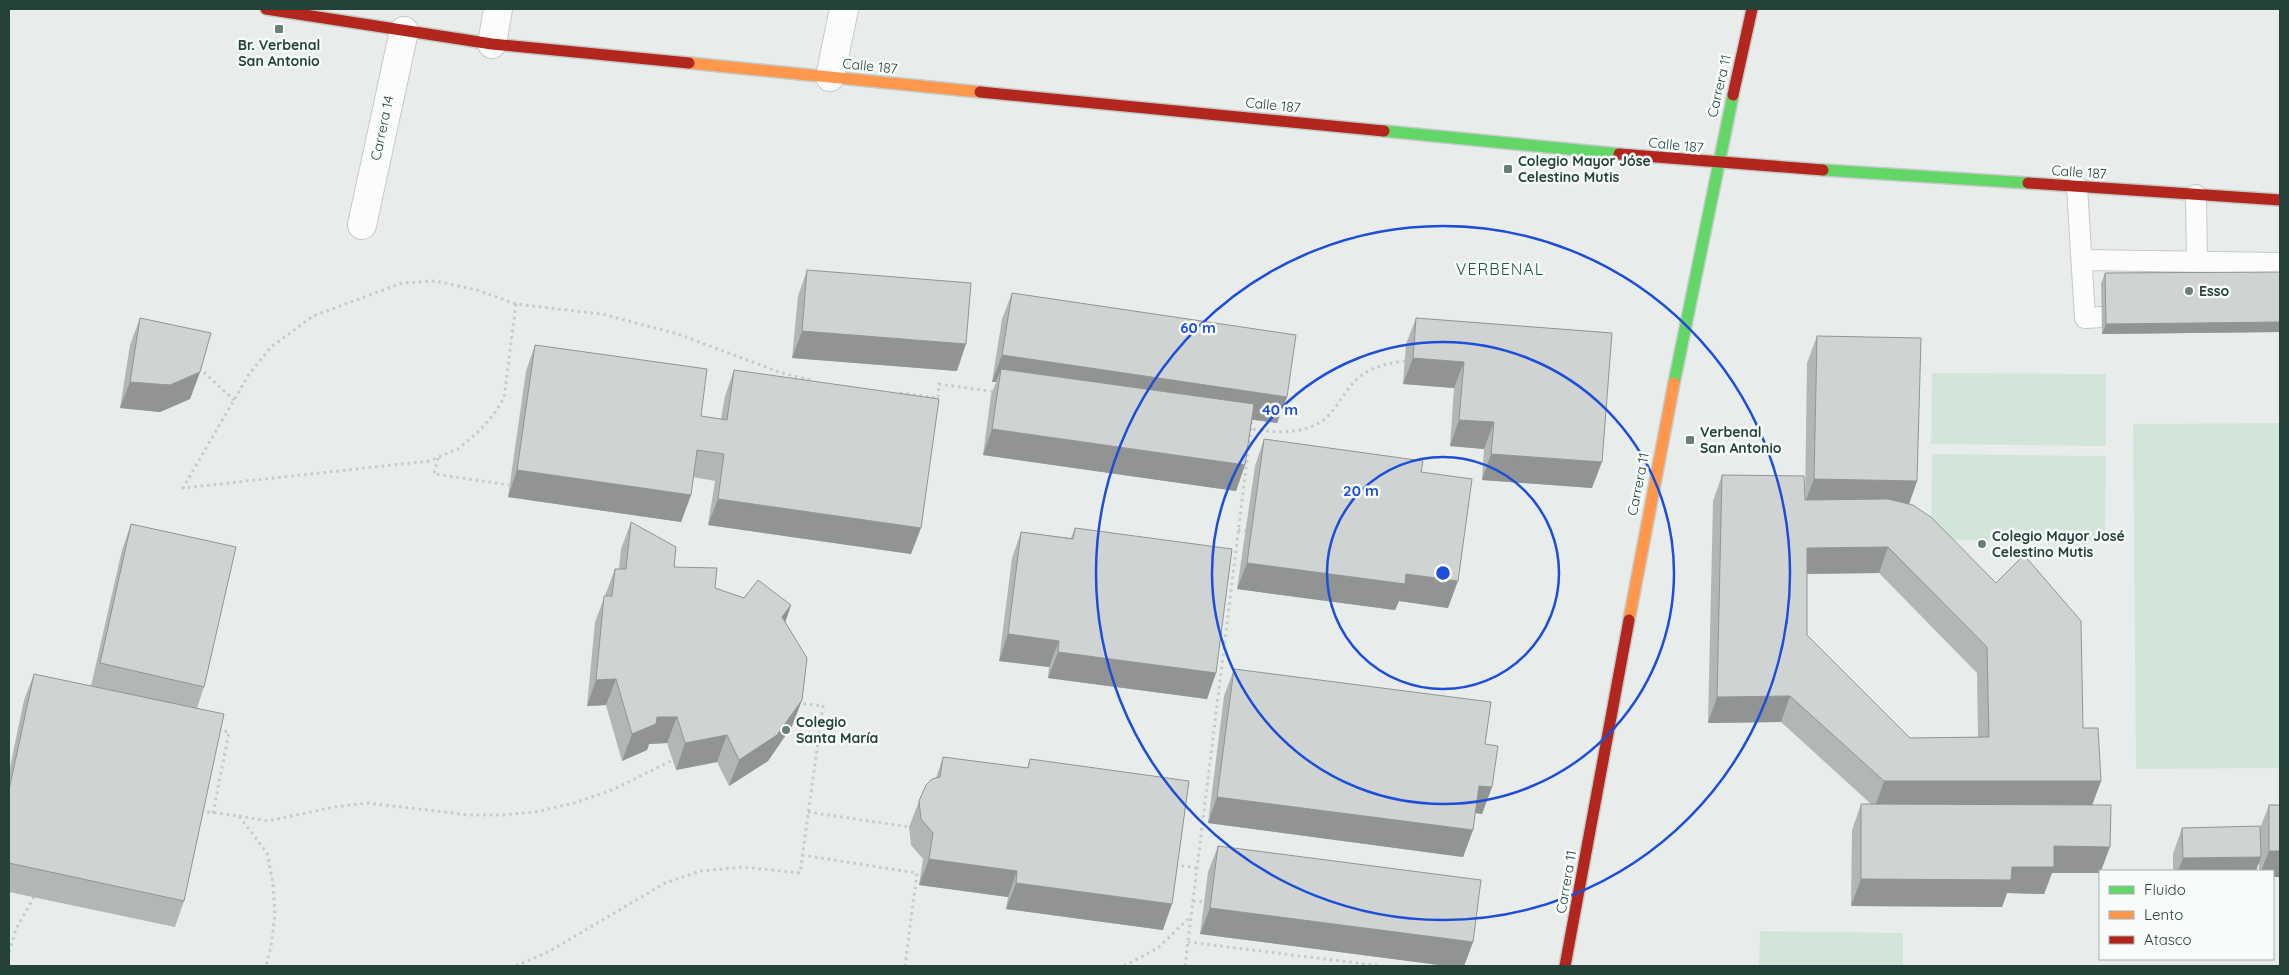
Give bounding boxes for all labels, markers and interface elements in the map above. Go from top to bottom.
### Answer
marker: Br. Verbenal San Antonio [273,23,285,35]
place label: Br. Verbenal San Antonio [238,36,320,70]
street label: Carrera 11 [1703,53,1735,119]
street label: Calle 187 [842,54,898,78]
street label: Calle 187 [1245,93,1301,117]
street label: Carrera 14 [366,94,398,162]
street label: Calle 187 [1648,133,1704,157]
place label: Colegio Mayor Jóse Celestino Mutis [1518,152,1651,186]
street label: Calle 187 [2051,161,2107,183]
marker: Colegio Mayor Jóse Celestino Mutis [1502,163,1514,175]
district label: VERBENAL [1456,259,1544,279]
place label: Esso [2199,282,2230,300]
marker: Esso [2183,285,2195,297]
text: 60 m [1180,318,1216,337]
text: 40 m [1262,400,1298,419]
place label: Verbenal San Antonio [1700,423,1782,457]
marker: Verbenal San Antonio [1684,434,1696,446]
street label: Carrera 11 [1623,451,1653,517]
text: 20 m [1343,481,1379,500]
place label: Colegio Mayor José Celestino Mutis [1992,527,2125,561]
marker: Colegio Mayor José Celestino Mutis [1976,538,1988,550]
centre of rings [1434,564,1452,582]
place label: Colegio Santa María [796,713,878,747]
marker: Colegio Santa María [780,724,792,736]
street label: Carrera 11 [1552,849,1580,915]
legend [2099,870,2274,960]
text: Fluido [2144,880,2186,899]
text: Lento [2144,905,2183,924]
text: Atasco [2144,930,2192,949]

